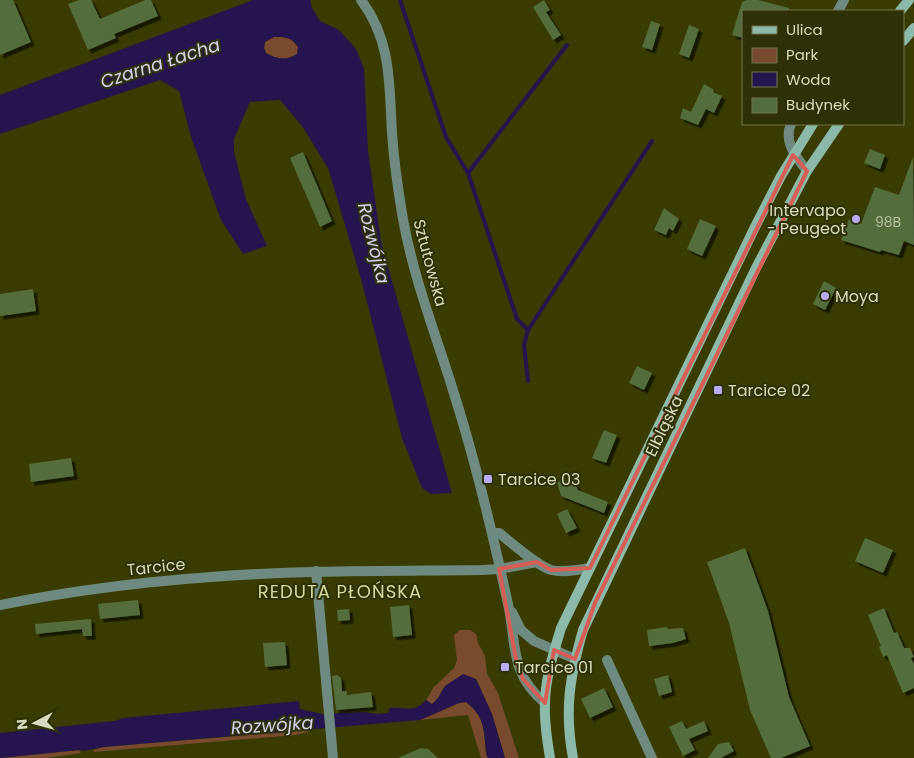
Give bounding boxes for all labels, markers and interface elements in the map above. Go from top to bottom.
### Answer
legend [742,10,904,125]
text: Ulica [786,19,823,40]
water label: Czarna Łacha [97,32,223,94]
text: Park [786,44,818,65]
text: Woda [786,69,831,90]
text: Budynek [786,94,850,115]
place label: Intervapo - Peugeot [767,199,846,240]
water label: Rozwójka [352,200,396,286]
house number: 98B [875,212,901,232]
marker: Intervapo - Peugeot [850,213,862,225]
street label: Sztutowska [407,217,453,309]
place label: Moya [835,285,879,308]
marker: Moya [819,290,831,302]
place label: Tarcice 02 [728,379,810,402]
marker: Tarcice 02 [712,384,724,396]
street label: Elbląska [639,392,689,460]
place label: Tarcice 03 [498,468,580,491]
marker: Tarcice 03 [482,473,494,485]
street label: Tarcice [126,552,186,582]
district label: REDUTA PŁOŃSKA [258,579,422,604]
place label: Tarcice 01 [515,656,593,679]
marker: Tarcice 01 [499,661,511,673]
north arrow [10,698,60,748]
water label: Rozwójka [230,710,314,740]
text: N [12,718,33,731]

